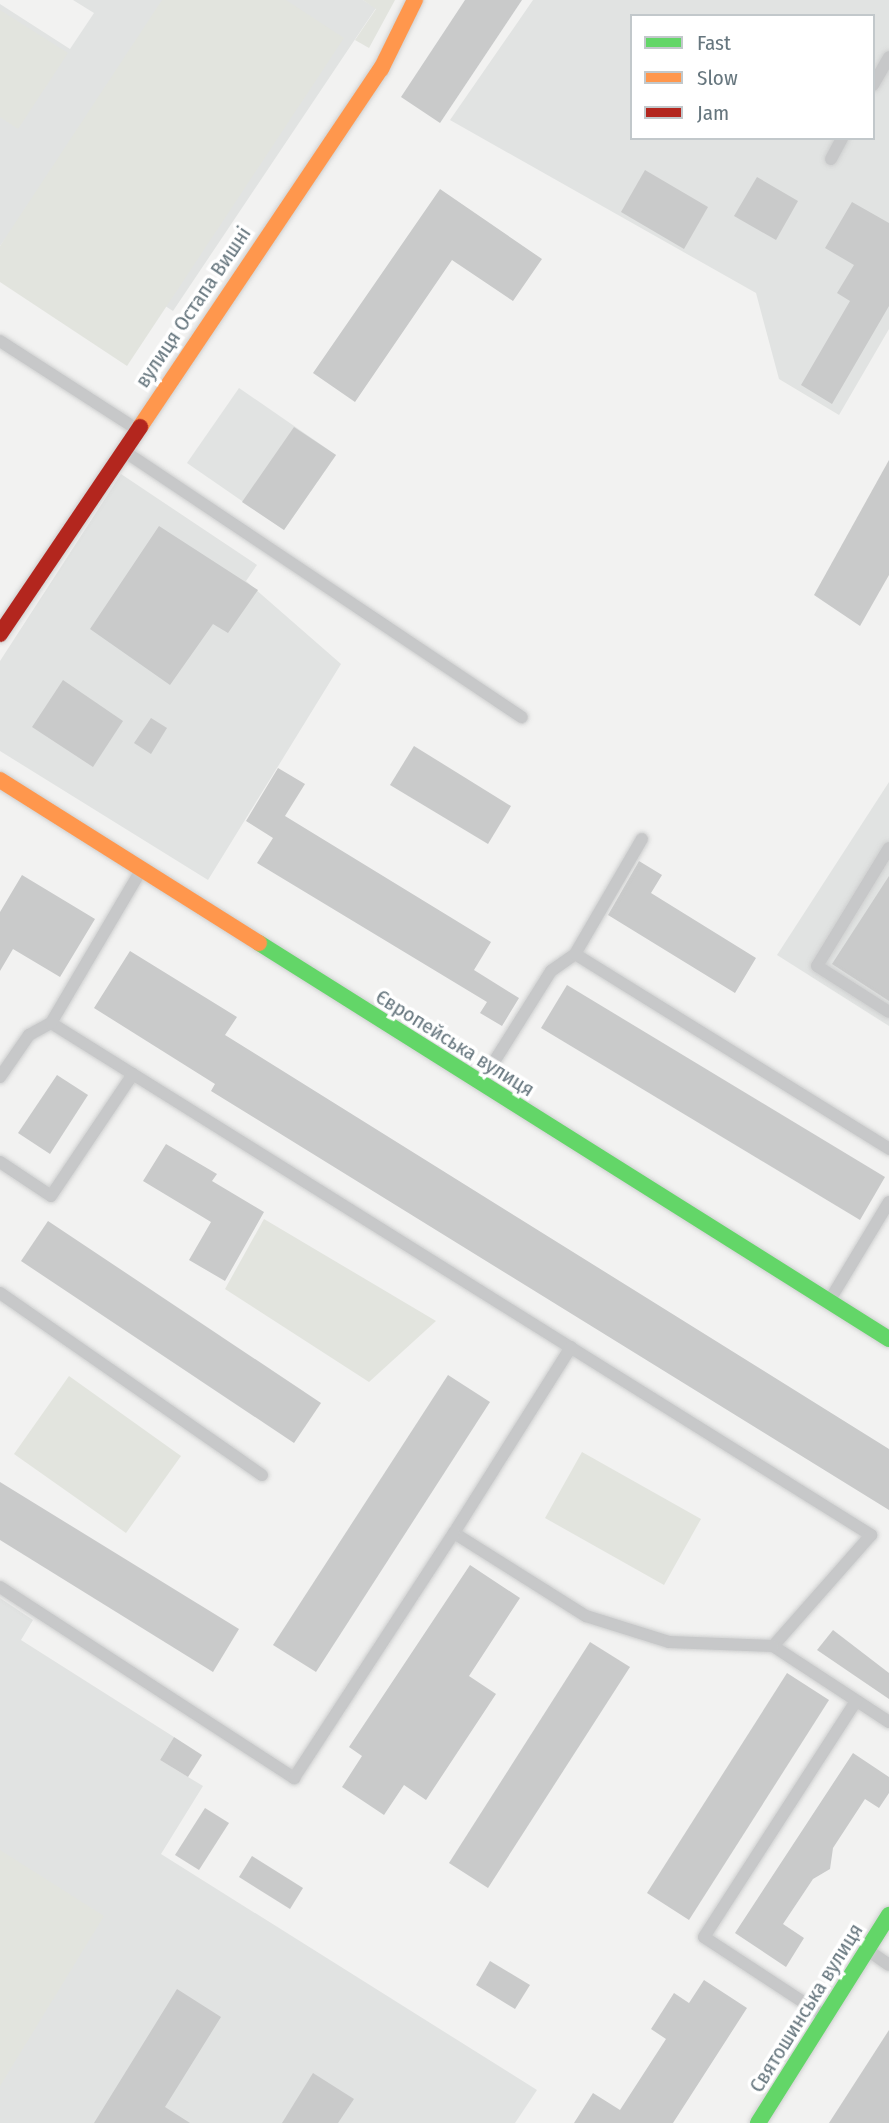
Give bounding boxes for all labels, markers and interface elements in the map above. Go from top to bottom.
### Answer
legend [630,14,875,140]
text: Fast [697,30,731,56]
text: Slow [697,65,738,91]
text: Jam [697,100,729,126]
street label: вулиця Остапа Вишні [130,222,256,392]
street label: Європейська вулиця [371,984,539,1102]
street label: Святошинська вулиця [744,1919,868,2097]

